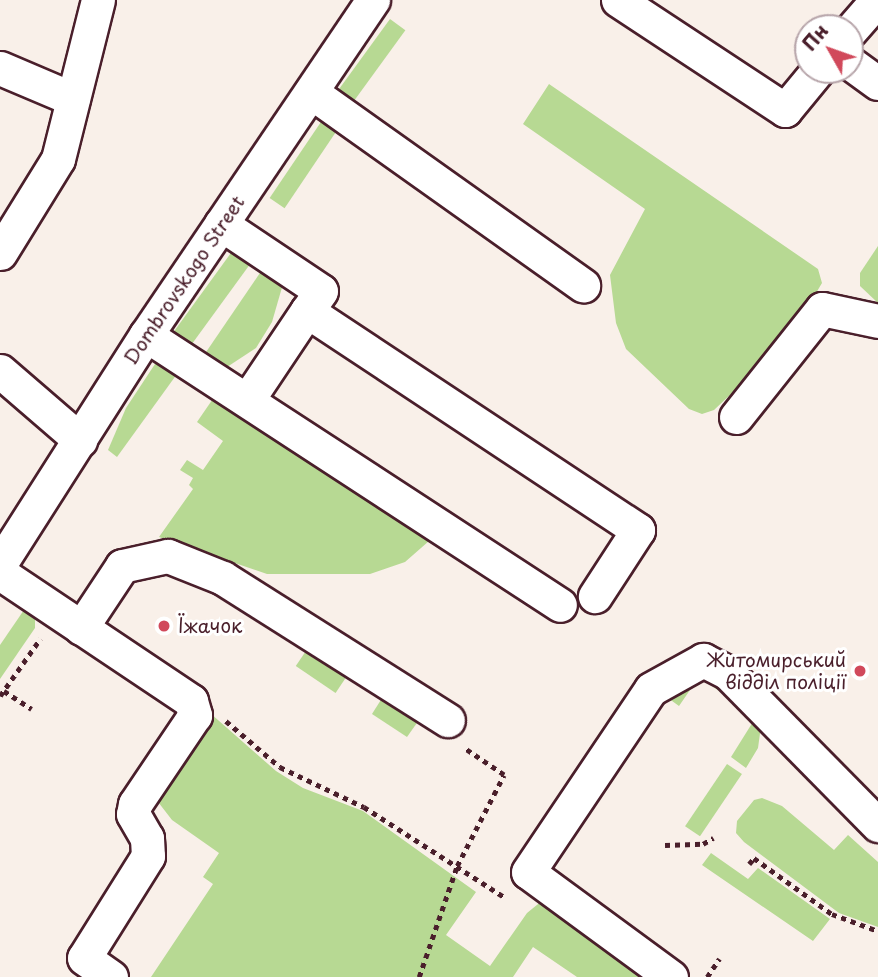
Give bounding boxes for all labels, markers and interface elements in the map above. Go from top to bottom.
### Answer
north arrow [794,14,864,84]
text: Пн [795,17,834,56]
street label: Dombrovskogo Street [119,191,249,369]
place label: Їжачок [178,615,242,637]
marker: Їжачок [156,618,172,634]
place label: Житомирський відділ поліції [706,649,846,693]
marker: Житомирський відділ поліції [852,663,868,679]

